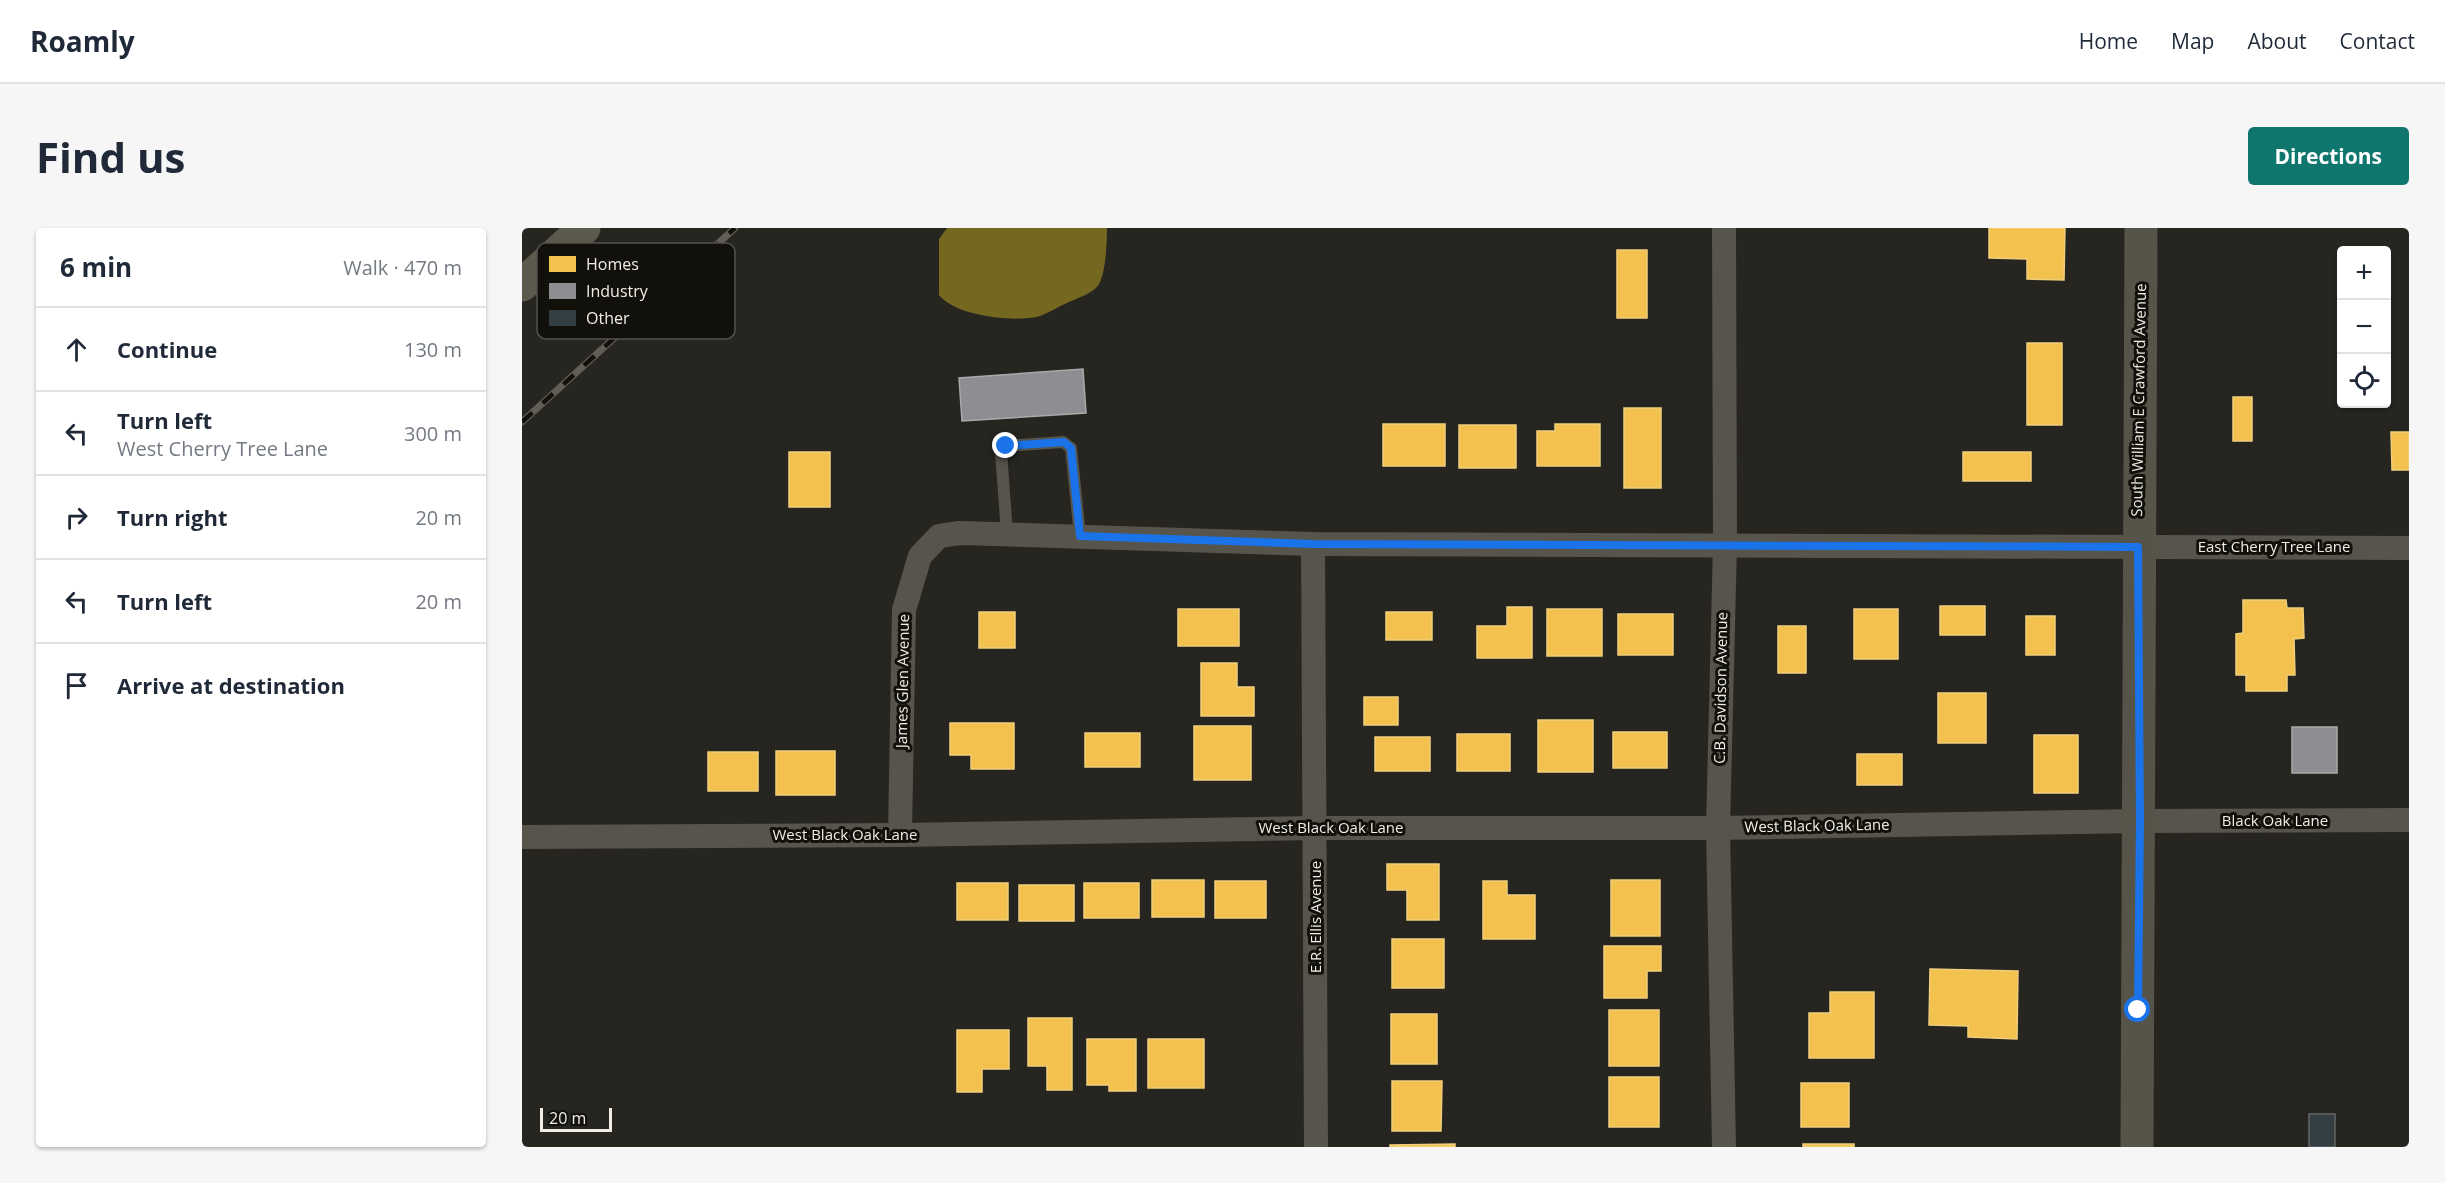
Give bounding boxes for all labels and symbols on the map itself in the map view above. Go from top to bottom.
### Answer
legend [537,243,735,339]
text: Homes [586,253,639,275]
text: Industry [586,280,649,302]
street label: South William E Crawford Avenue [2126,283,2150,517]
text: Other [586,307,630,329]
route end [992,432,1018,458]
street label: East Cherry Tree Lane [2198,536,2350,556]
street label: C.B. Davidson Avenue [1709,612,1731,764]
street label: James Glen Avenue [891,614,913,750]
street label: Black Oak Lane [2222,810,2328,830]
street label: West Black Oak Lane [1744,814,1890,836]
street label: West Black Oak Lane [1258,817,1404,837]
street label: West Black Oak Lane [772,824,918,844]
street label: E.R. Ellis Avenue [1305,861,1325,973]
route start [2124,996,2150,1022]
scale bar [540,1105,612,1132]

